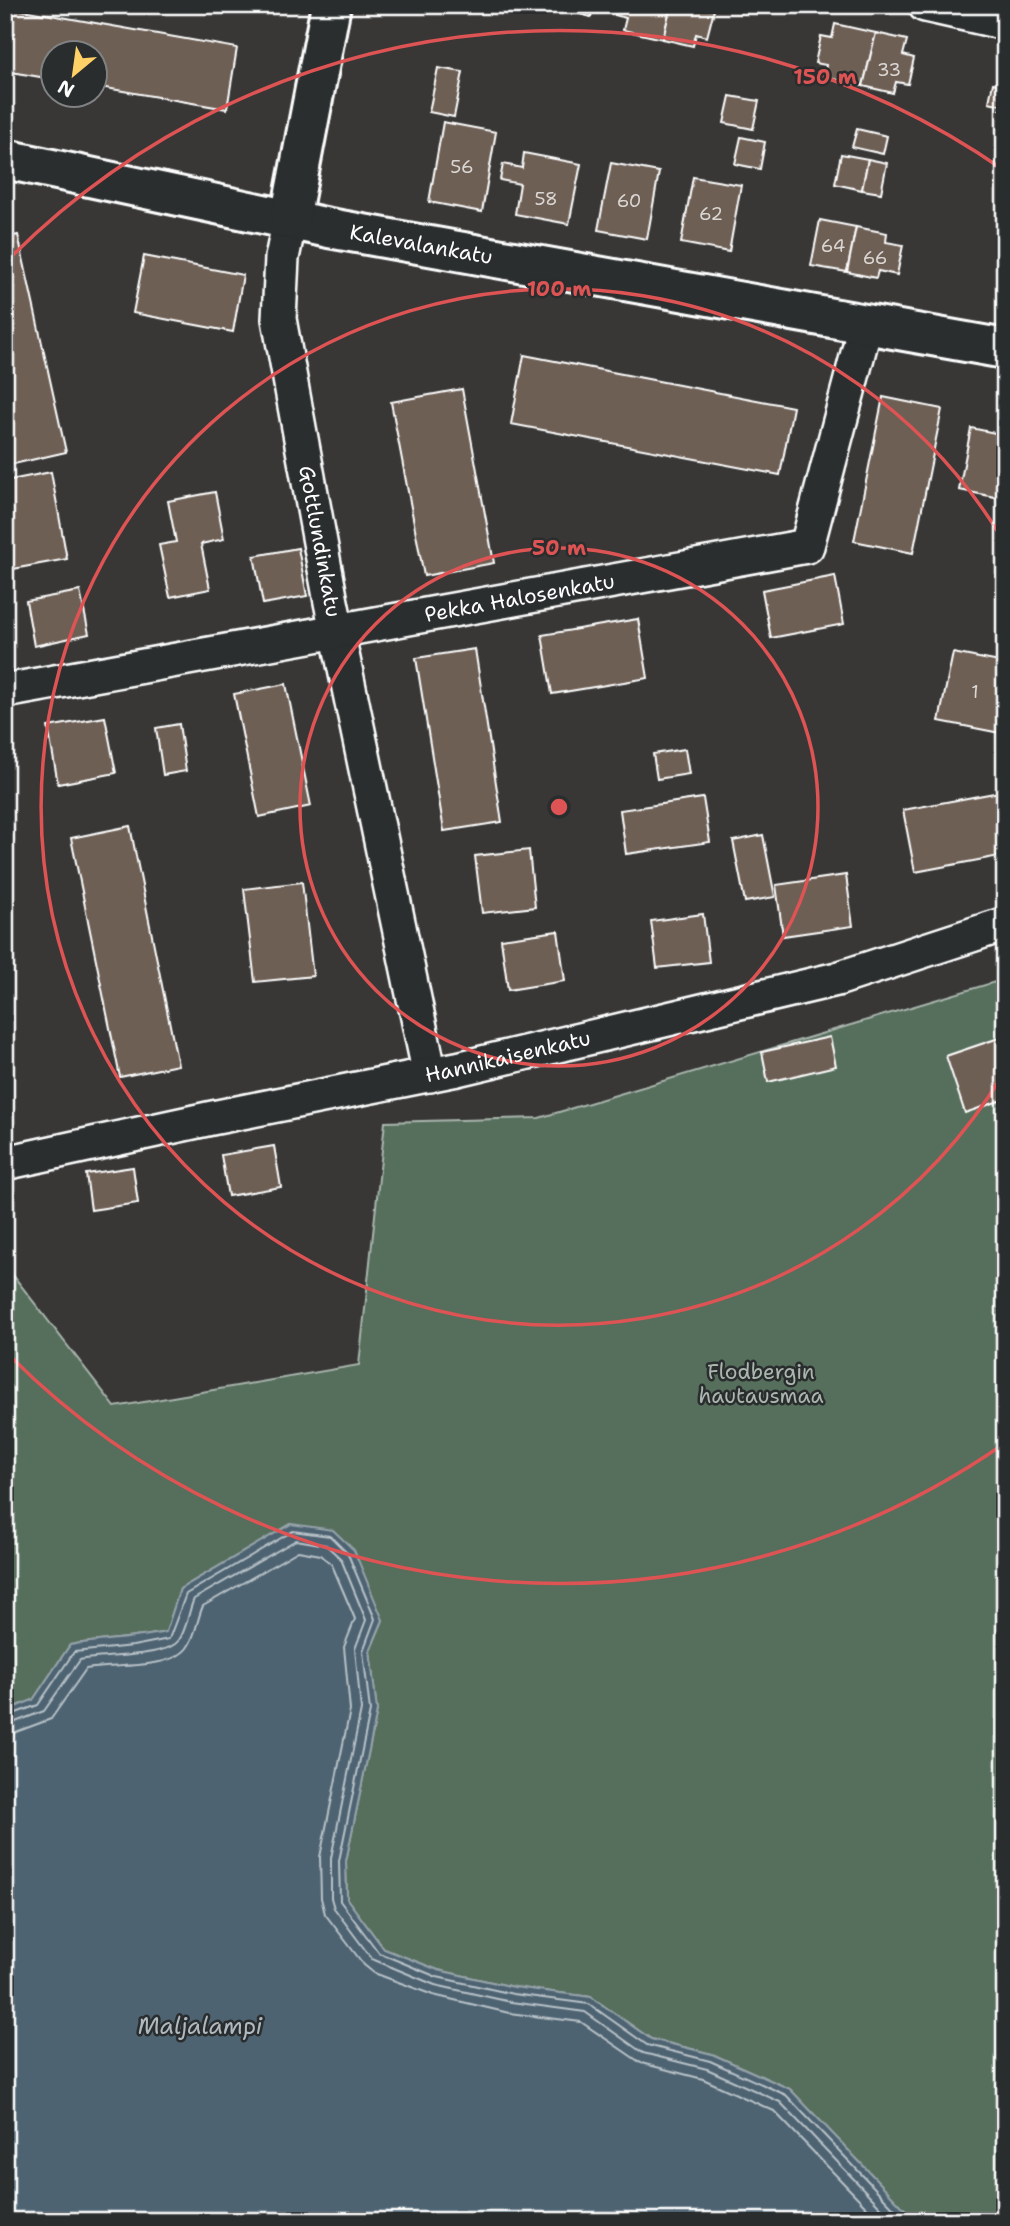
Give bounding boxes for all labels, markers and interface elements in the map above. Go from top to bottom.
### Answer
north arrow [38,38,108,108]
house number: 33 [877,58,901,82]
text: 150 m [793,63,857,91]
text: N [53,74,79,103]
house number: 56 [450,155,474,179]
house number: 58 [534,187,558,211]
house number: 60 [617,189,641,213]
house number: 62 [699,202,723,226]
street label: Kalevalankatu [348,218,495,271]
house number: 64 [821,234,845,258]
house number: 66 [863,246,887,270]
text: 100 m [527,275,591,303]
street label: Gottlundinkatu [292,463,348,620]
text: 50 m [532,534,586,562]
street label: Pekka Halosenkatu [422,567,617,629]
house number: 1 [971,680,979,704]
centre of rings [547,795,571,819]
street label: Hannikaisenkatu [423,1024,593,1089]
park label: Flodbergin hautausmaa [698,1358,824,1410]
water label: Maljalampi [138,2011,263,2041]

